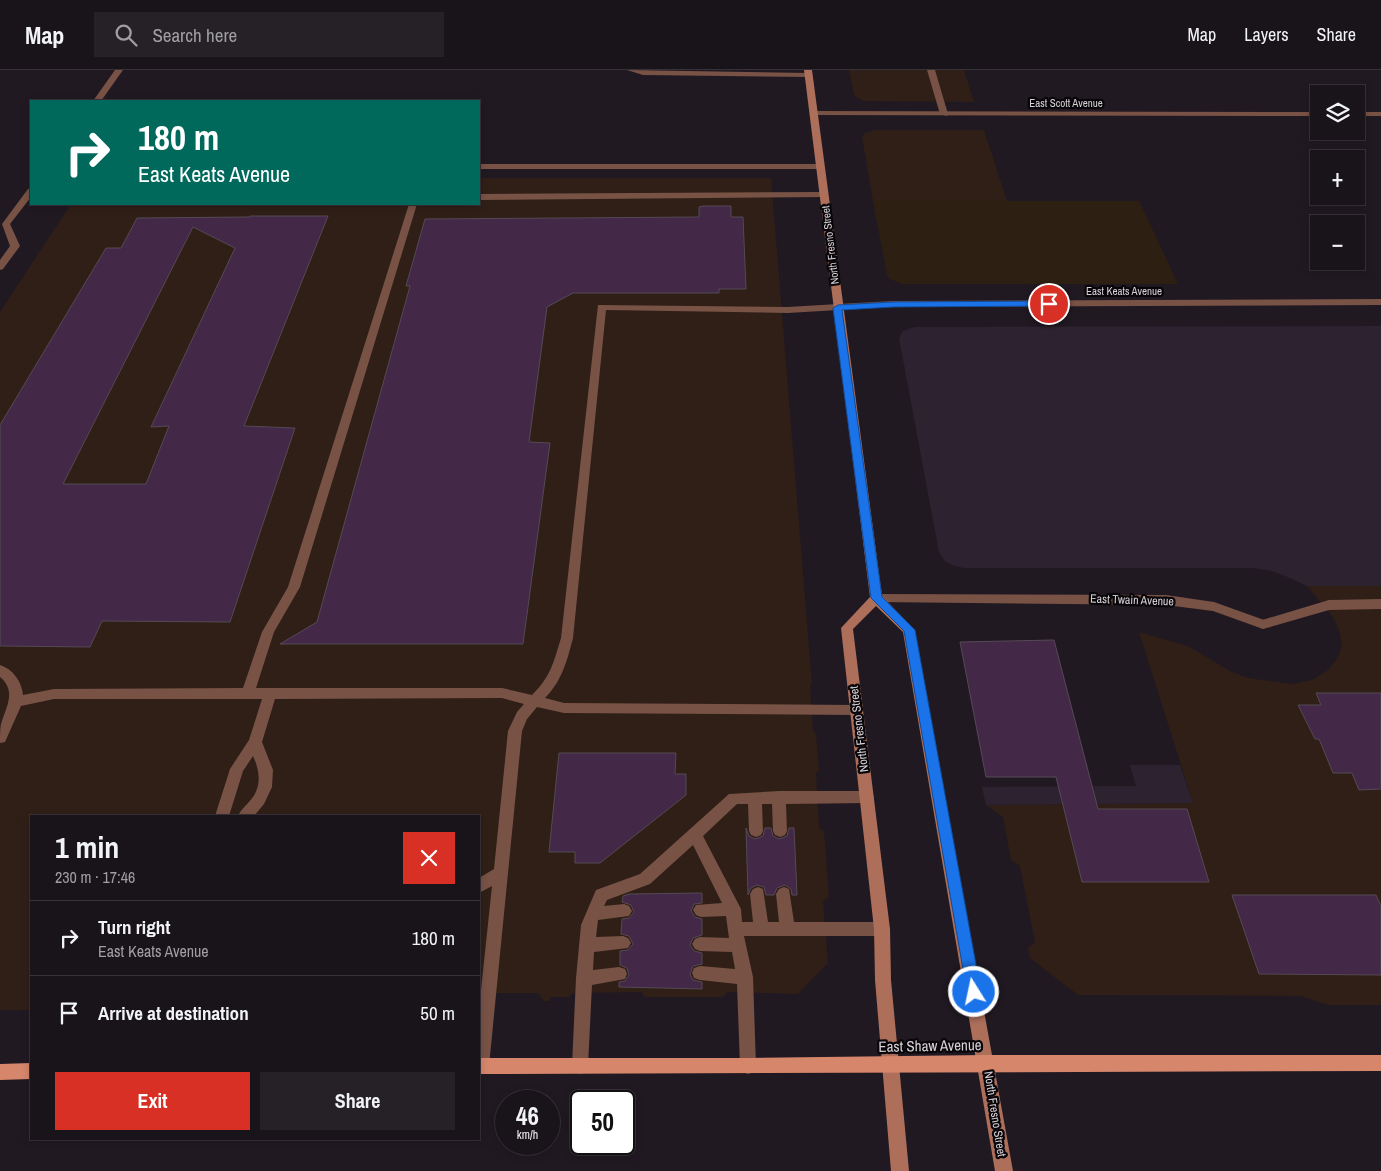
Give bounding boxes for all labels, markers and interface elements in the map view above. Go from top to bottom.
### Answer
search box [94,12,444,57]
text: Map [25,19,64,51]
icon: search [112,21,140,49]
text: Search here [152,22,237,48]
text: Map [1188,22,1216,47]
text: Layers [1244,22,1289,47]
text: Share [1317,22,1356,47]
map controls [1310,85,1365,270]
button: layers [1310,85,1365,140]
street label: East Scott Avenue [1029,96,1103,110]
text: 180 m [138,114,219,161]
icon: right [55,120,120,185]
button: + [1310,150,1365,205]
text: East Keats Avenue [138,159,290,189]
street label: North Fresno Street [818,204,842,285]
button: − [1310,215,1365,270]
pin [1028,283,1070,325]
street label: East Keats Avenue [1086,284,1162,298]
icon: arrive [1035,290,1063,318]
street label: East Twain Avenue [1090,591,1174,609]
street label: North Fresno Street [846,685,872,773]
text: 1 min [55,827,119,867]
button: close [403,832,455,884]
text: 230 m · 17:46 [55,866,135,888]
text: Turn right [98,914,170,940]
icon: right [55,924,83,952]
text: 180 m [412,925,455,951]
text: East Keats Avenue [98,940,209,962]
position arrow [947,965,999,1017]
icon: arrive [55,999,83,1027]
text: Arrive at destination [98,1000,249,1026]
text: 50 m [420,1000,455,1026]
street label: East Shaw Avenue [878,1034,982,1057]
street label: North Fresno Street [980,1070,1010,1158]
button: Exit [55,1072,250,1130]
button: Share [260,1072,455,1130]
speed limit sign: 50 [570,1090,635,1155]
text: 46 [516,1099,539,1133]
text: km/h [517,1127,538,1143]

